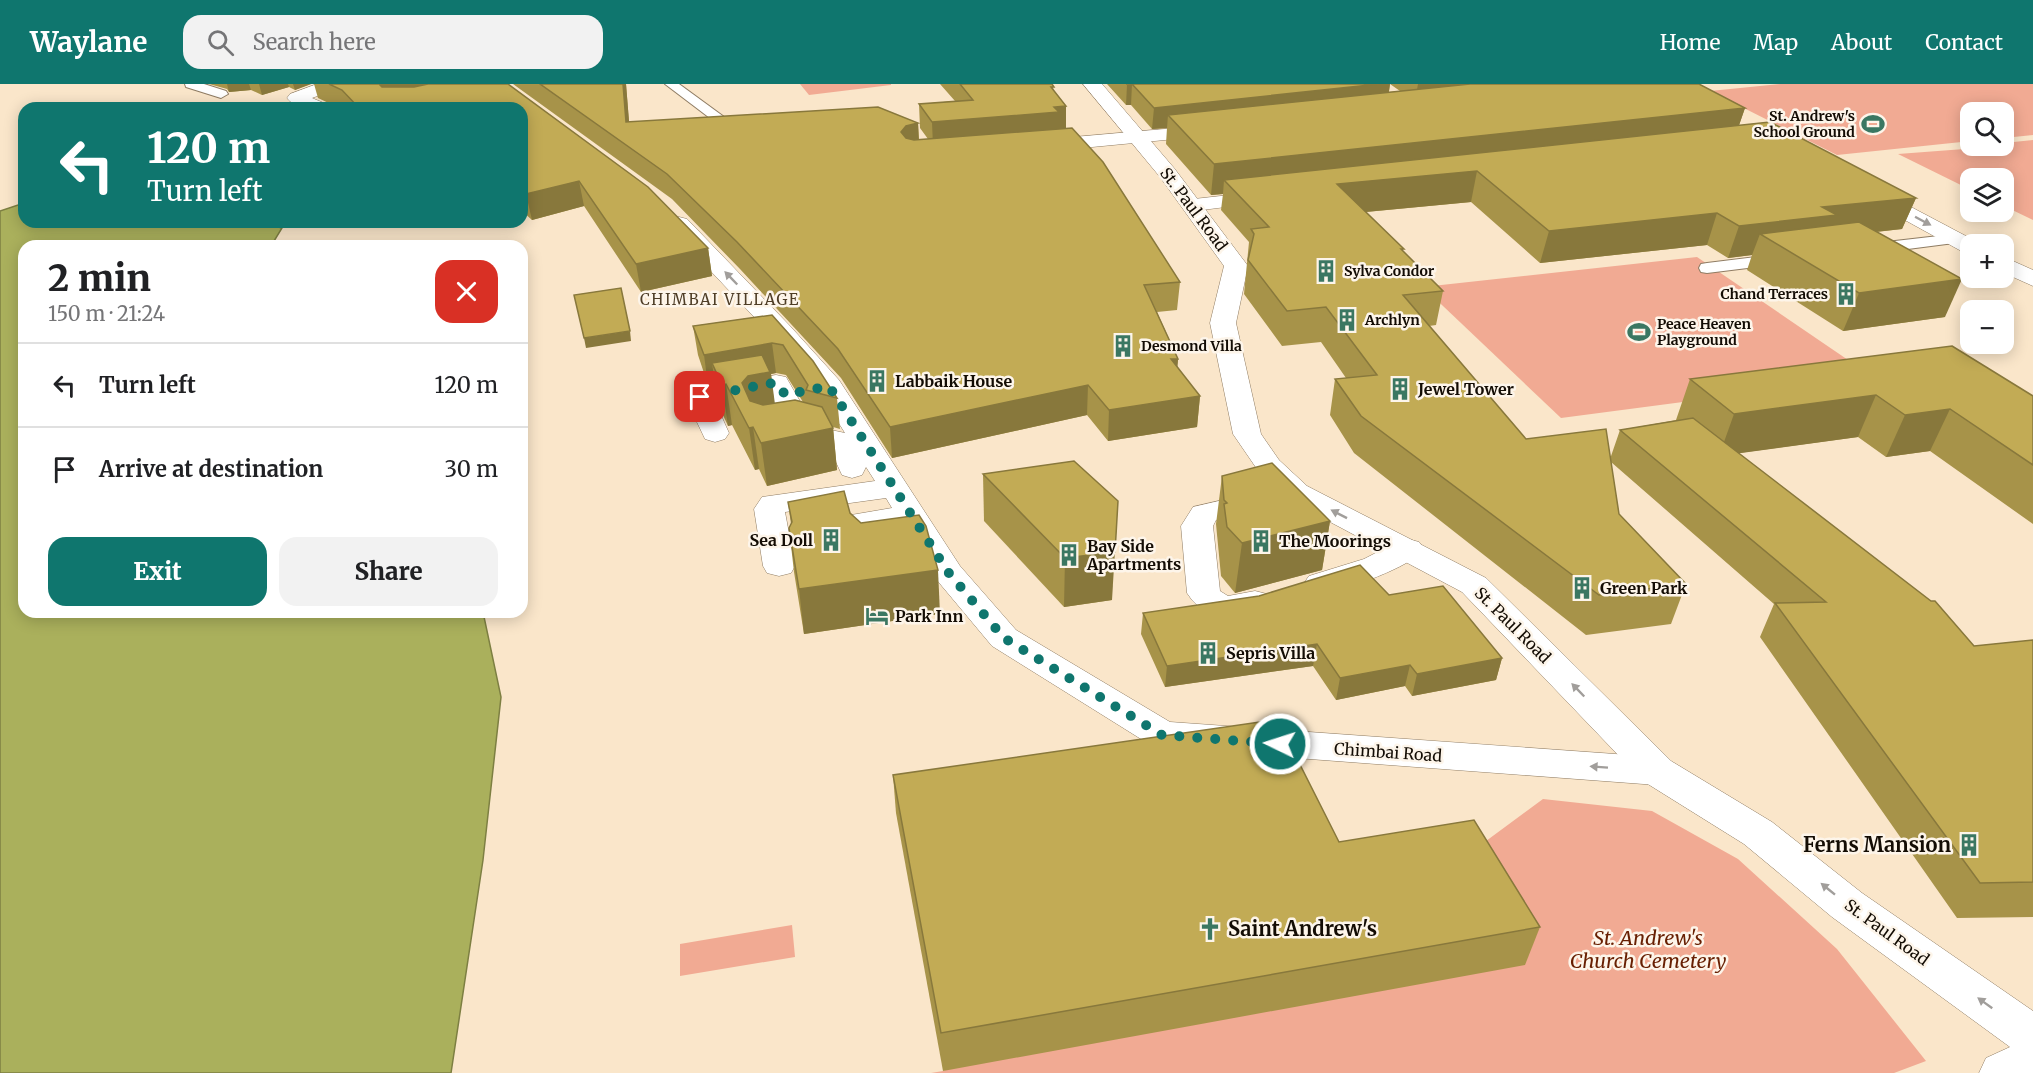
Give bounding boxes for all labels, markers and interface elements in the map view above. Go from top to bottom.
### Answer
search box [183,15,603,69]
text: Waylane [30,24,147,60]
icon: search [204,26,237,59]
text: Search here [252,28,376,56]
text: Home [1660,29,1720,56]
text: Map [1753,29,1798,56]
text: About [1831,29,1892,56]
text: Contact [1925,29,2003,56]
map controls [1960,102,2014,354]
button: search [1960,102,2014,156]
place label: St. Andrew's School Ground [1753,107,1855,141]
sports icon: St. Andrew's School Ground [1860,111,1886,137]
text: 120 m [147,122,270,174]
icon: left [48,126,126,204]
street label: St. Paul Road [1156,163,1232,255]
button: layers [1960,168,2014,222]
text: Turn left [147,174,262,208]
one-way arrow [1915,216,1932,226]
button: + [1960,234,2014,288]
text: 2 min [48,256,151,301]
building icon: Sylva Condor [1313,258,1339,284]
button: close [435,260,498,323]
place label: Sylva Condor [1344,262,1435,280]
one-way arrow [724,272,738,286]
building icon: Chand Terraces [1833,281,1859,307]
place label: Chand Terraces [1720,285,1828,303]
district label: CHIMBAI VILLAGE [640,290,800,309]
button: − [1960,300,2014,354]
text: 150 m · 21:24 [48,301,165,326]
building icon: Archlyn [1334,307,1360,333]
place label: Archlyn [1364,311,1420,329]
place label: Peace Heaven Playground [1657,315,1751,349]
sports icon: Peace Heaven Playground [1626,319,1652,345]
building icon: Desmond Villa [1110,333,1136,359]
place label: Desmond Villa [1141,337,1242,355]
building icon: Labbaik House [864,368,890,394]
icon: left [48,369,81,402]
text: Turn left [99,371,196,399]
text: 120 m [434,371,498,399]
pin [674,371,725,422]
place label: Labbaik House [895,371,1013,391]
building icon: Jewel Tower [1387,376,1413,402]
place label: Jewel Tower [1417,379,1515,399]
icon: arrive [683,380,716,413]
icon: arrive [48,453,81,486]
text: Arrive at destination [99,455,323,483]
text: 30 m [444,455,498,483]
one-way arrow [1331,509,1348,519]
building icon: Sea Doll [818,527,844,553]
building icon: The Moorings [1248,528,1274,554]
place label: Sea Doll [749,530,813,550]
place label: The Moorings [1279,531,1391,551]
place label: Bay Side Apartments [1086,536,1181,574]
button: Exit [48,537,267,606]
button: Share [279,537,498,606]
building icon: Bay Side Apartments [1056,542,1082,568]
building icon: Green Park [1569,575,1595,601]
place label: Green Park [1600,578,1688,598]
street label: St. Paul Road [1471,583,1555,667]
hotel icon: Park Inn [864,603,890,629]
place label: Park Inn [895,606,963,626]
building icon: Sepris Villa [1195,640,1221,666]
place label: Sepris Villa [1226,643,1315,663]
one-way arrow [1571,684,1585,698]
position arrow [1248,712,1312,776]
street label: Chimbai Road [1333,738,1443,766]
one-way arrow [1589,762,1608,772]
place label: Ferns Mansion [1803,832,1951,857]
building icon: Ferns Mansion [1956,832,1982,858]
one-way arrow [1820,883,1835,895]
street label: St. Paul Road [1841,895,1933,970]
church icon: Saint Andrew's [1197,916,1223,942]
place label: Saint Andrew's [1228,916,1377,941]
park label: St. Andrew's Church Cemetery [1570,925,1726,973]
one-way arrow [1978,997,1994,1009]

